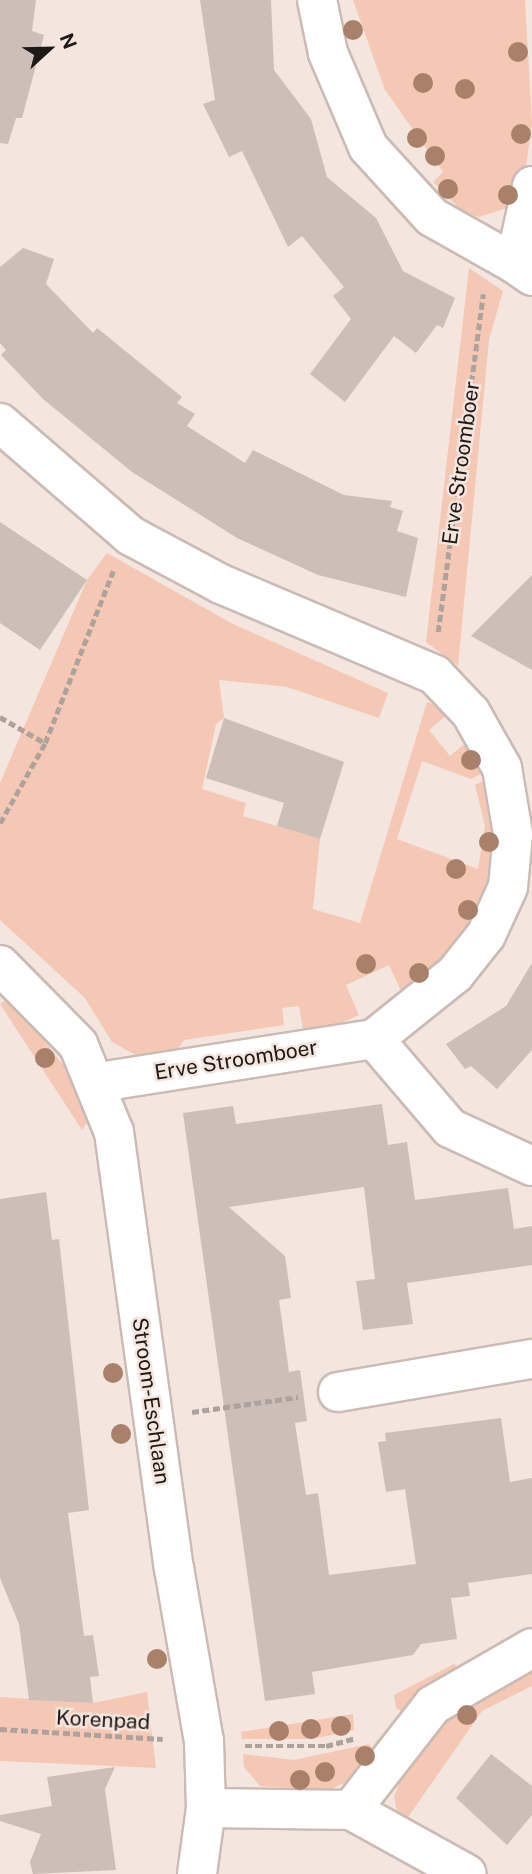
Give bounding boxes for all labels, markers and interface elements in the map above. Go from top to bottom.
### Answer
north arrow [14,14,84,84]
text: N [55,30,81,52]
street label: Erve Stroomboer [437,380,485,546]
street label: Erve Stroomboer [153,1035,319,1085]
street label: Stroom-Eschlaan [127,1316,175,1486]
street label: Korenpad [55,1705,151,1735]

